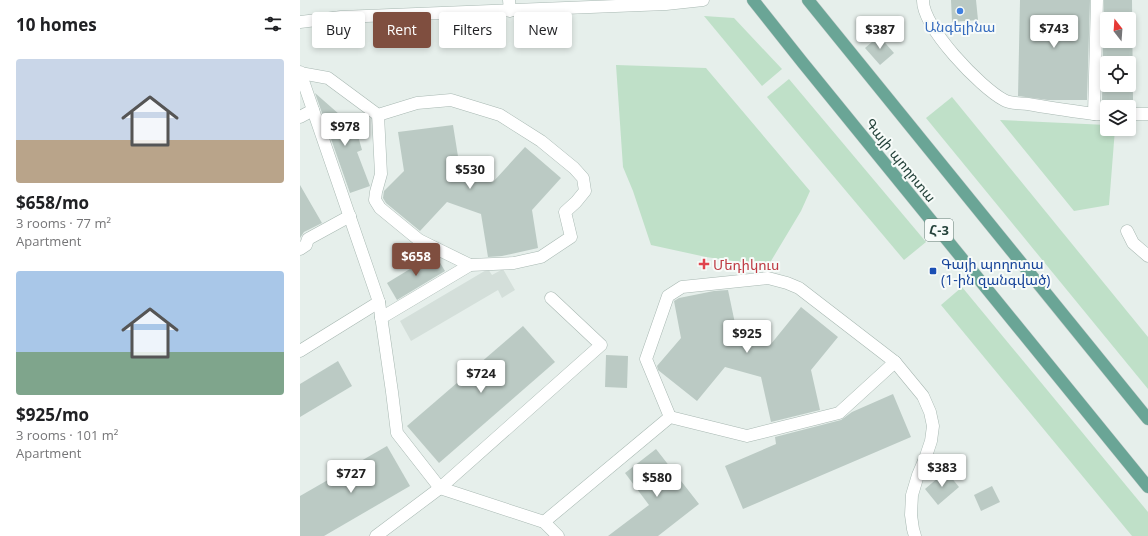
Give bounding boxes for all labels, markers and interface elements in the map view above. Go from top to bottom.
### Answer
marker: Անգելինա [955,6,965,16]
chip: Buy [312,12,365,48]
chip: Rent [373,12,431,48]
chip: Filters [439,12,506,48]
chip: New [514,12,572,48]
north arrow [1100,12,1136,48]
map controls [1100,12,1136,136]
text: 10 homes [16,13,97,36]
icon: filters [262,13,284,35]
pin: $743 [1030,15,1078,49]
pin: $387 [856,16,904,50]
place label: Անգելինա [924,17,996,36]
text: $743 [1039,19,1069,37]
text: $387 [865,20,895,38]
button: locate [1100,56,1136,92]
icon: home [114,85,186,157]
button: layers [1100,100,1136,136]
pin: $978 [321,113,369,147]
street label: Գայի պողոտա [861,114,941,206]
text: $978 [330,117,360,135]
pin: $530 [446,156,494,190]
text: $530 [455,160,485,178]
text: $658/mo [16,191,89,214]
text: 3 rooms · 77 m² [16,214,111,232]
road number: Հ-3 [925,219,953,241]
text: Apartment [16,232,81,250]
pin: $658 [392,243,440,277]
text: $658 [401,247,431,265]
place label: Գայի պողոտա (1-ին զանգված) [941,254,1050,289]
place label: Մեդիկուս [713,255,779,274]
marker: Մեդիկուս [698,258,710,270]
marker: Գայի պողոտա (1-ին զանգված) [928,266,938,276]
icon: home [114,297,186,369]
pin: $925 [723,320,771,354]
text: $925 [732,324,762,342]
pin: $724 [457,360,505,394]
text: $724 [466,364,496,382]
text: $925/mo [16,403,89,426]
text: 3 rooms · 101 m² [16,426,118,444]
text: Apartment [16,444,81,462]
pin: $383 [918,454,966,488]
text: $383 [927,458,957,476]
pin: $727 [327,460,375,494]
text: $727 [336,464,366,482]
pin: $580 [633,464,681,498]
text: $580 [642,468,672,486]

